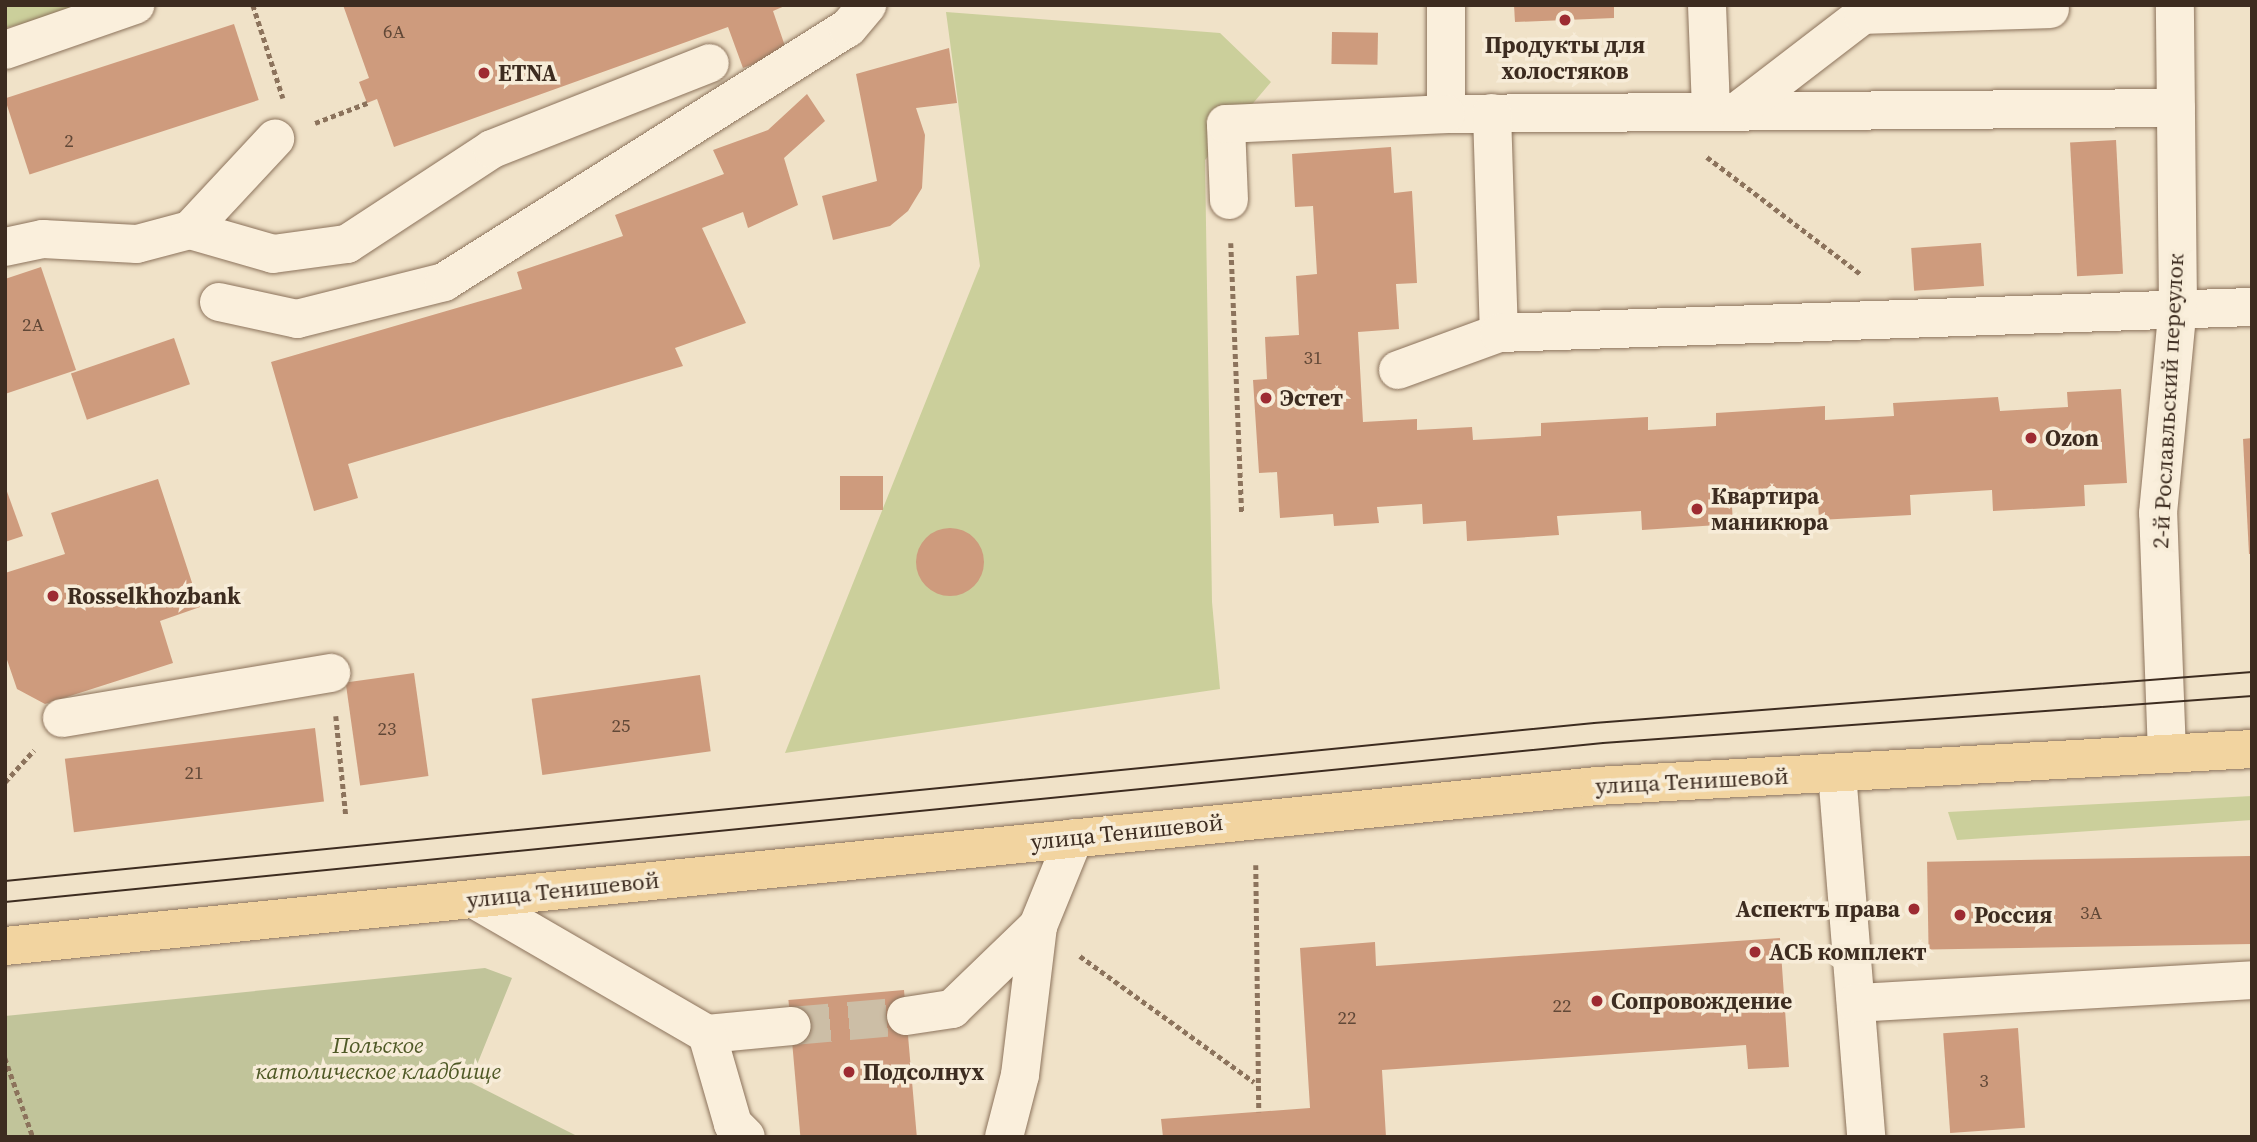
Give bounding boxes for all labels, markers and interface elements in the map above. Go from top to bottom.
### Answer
marker: Продукты для холостяков [1557,12,1573,28]
house number: 6А [383,21,405,43]
place label: Продукты для холостяков [1485,31,1645,85]
place label: ETNA [498,59,557,87]
marker: ETNA [476,65,492,81]
house number: 2 [64,130,74,152]
street label: 2-й Рославльский переулок [2146,253,2190,549]
house number: 2А [22,314,44,336]
house number: 31 [1304,347,1322,369]
place label: Эстет [1280,384,1343,412]
marker: Эстет [1258,390,1274,406]
place label: Ozon [2045,424,2099,452]
marker: Ozon [2023,430,2039,446]
place label: Квартира маникюра [1711,482,1829,536]
marker: Квартира маникюра [1689,501,1705,517]
place label: Rosselkhozbank [67,582,241,610]
marker: Rosselkhozbank [45,588,61,604]
house number: 25 [612,715,630,737]
house number: 23 [378,718,396,740]
house number: 21 [185,762,203,784]
street label: улица Тенишевой [1594,762,1790,800]
street label: улица Тенишевой [1029,808,1225,856]
street label: улица Тенишевой [465,866,661,914]
place label: Аспектъ права [1736,895,1900,923]
marker: Аспектъ права [1906,901,1922,917]
place label: Россия [1974,901,2052,929]
house number: 3А [2080,902,2102,924]
marker: Россия [1952,907,1968,923]
place label: АСБ комплект [1769,938,1927,966]
marker: АСБ комплект [1747,944,1763,960]
place label: Сопровождение [1611,987,1792,1015]
marker: Сопровождение [1589,993,1605,1009]
house number: 22 [1553,995,1571,1017]
house number: 22 [1338,1007,1356,1029]
park label: Польское католическое кладбище [255,1031,501,1085]
place label: Подсолнух [863,1058,984,1086]
marker: Подсолнух [841,1064,857,1080]
house number: 3 [1979,1070,1989,1092]

